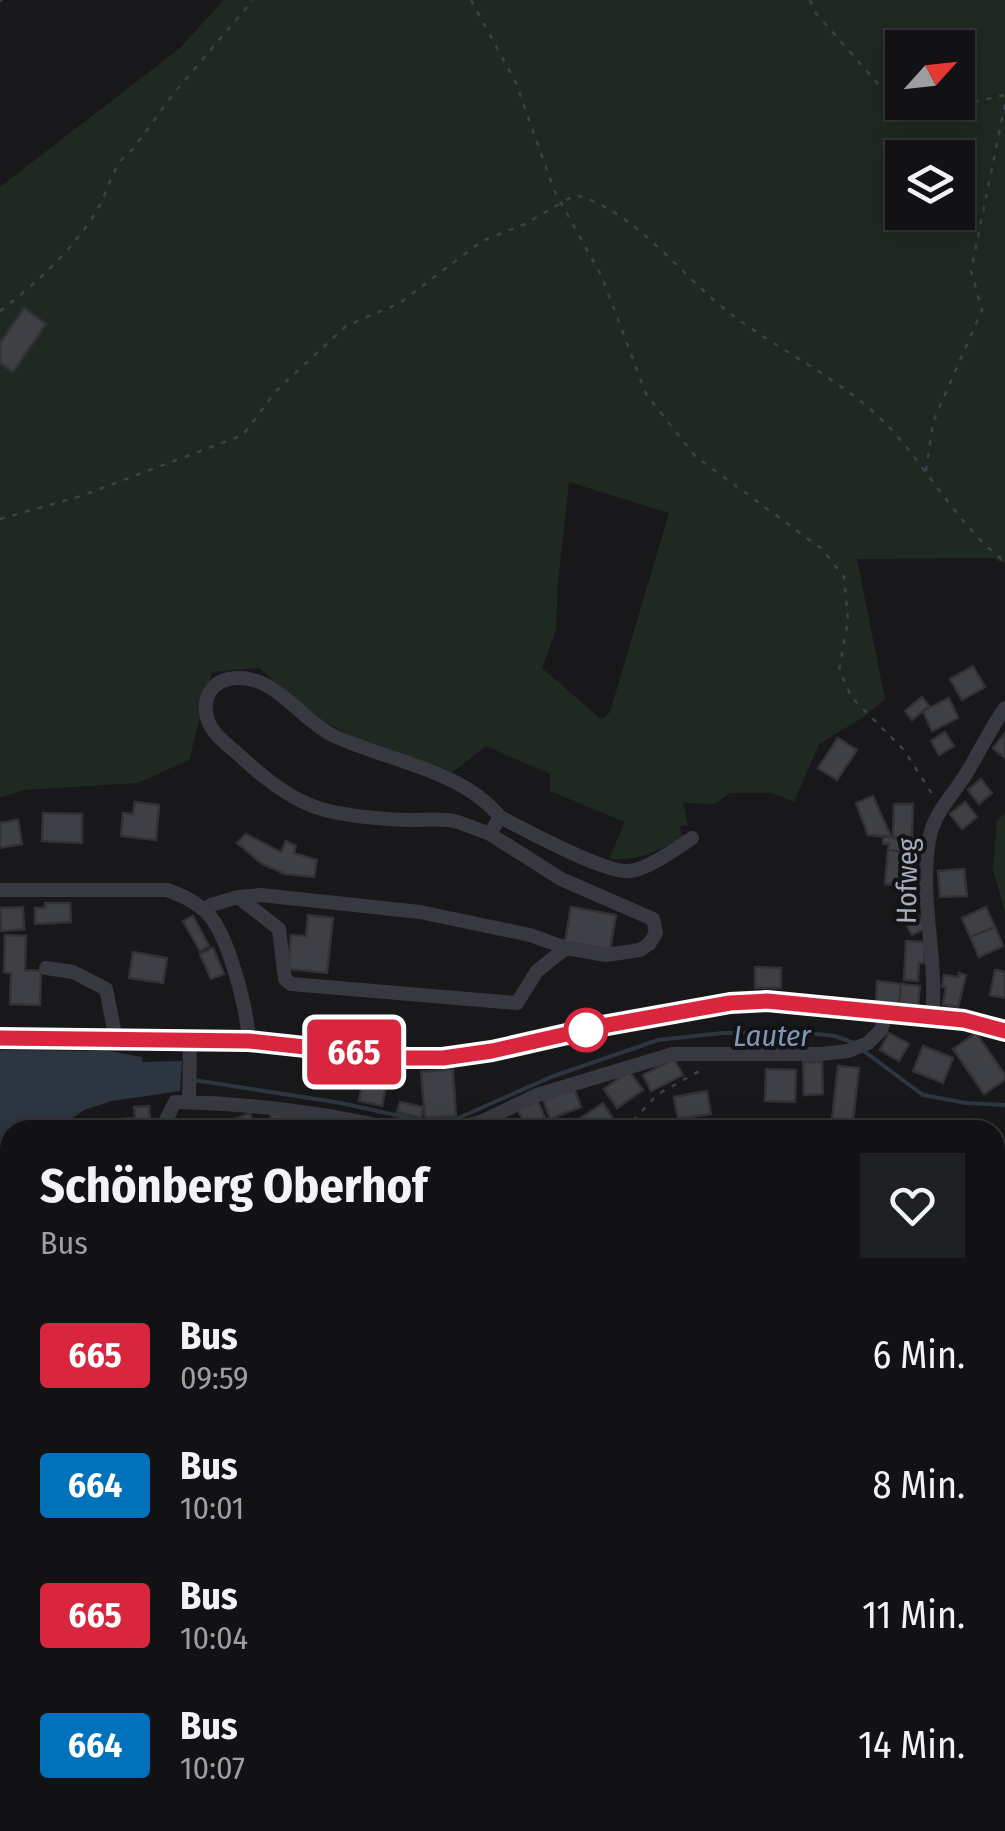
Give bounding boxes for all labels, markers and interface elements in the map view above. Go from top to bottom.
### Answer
north arrow [885,30,975,120]
map controls [885,30,975,230]
button: layers [885,140,975,230]
street label: Hofweg [890,837,924,924]
unlabelled marker [565,1009,607,1051]
water label: Lauter [733,1018,812,1054]
line badge: 665 [296,1020,412,1084]
text: 665 [327,1031,381,1073]
button: heart [860,1153,965,1258]
text: Schönberg Oberhof [40,1157,428,1215]
text: Bus [40,1224,88,1262]
text: Bus [180,1313,238,1359]
text: 6 Min. [873,1332,965,1378]
text: 665 [68,1334,122,1376]
text: 09:59 [180,1359,249,1397]
text: Bus [180,1443,238,1489]
text: 8 Min. [872,1462,965,1508]
text: 664 [68,1464,122,1506]
text: 10:01 [180,1489,244,1527]
text: Bus [180,1573,238,1619]
text: 11 Min. [862,1592,965,1638]
text: 665 [68,1594,122,1636]
text: 10:04 [180,1619,248,1657]
text: Bus [180,1703,238,1749]
text: 14 Min. [858,1722,965,1768]
text: 664 [68,1724,122,1766]
text: 10:07 [180,1749,245,1787]

